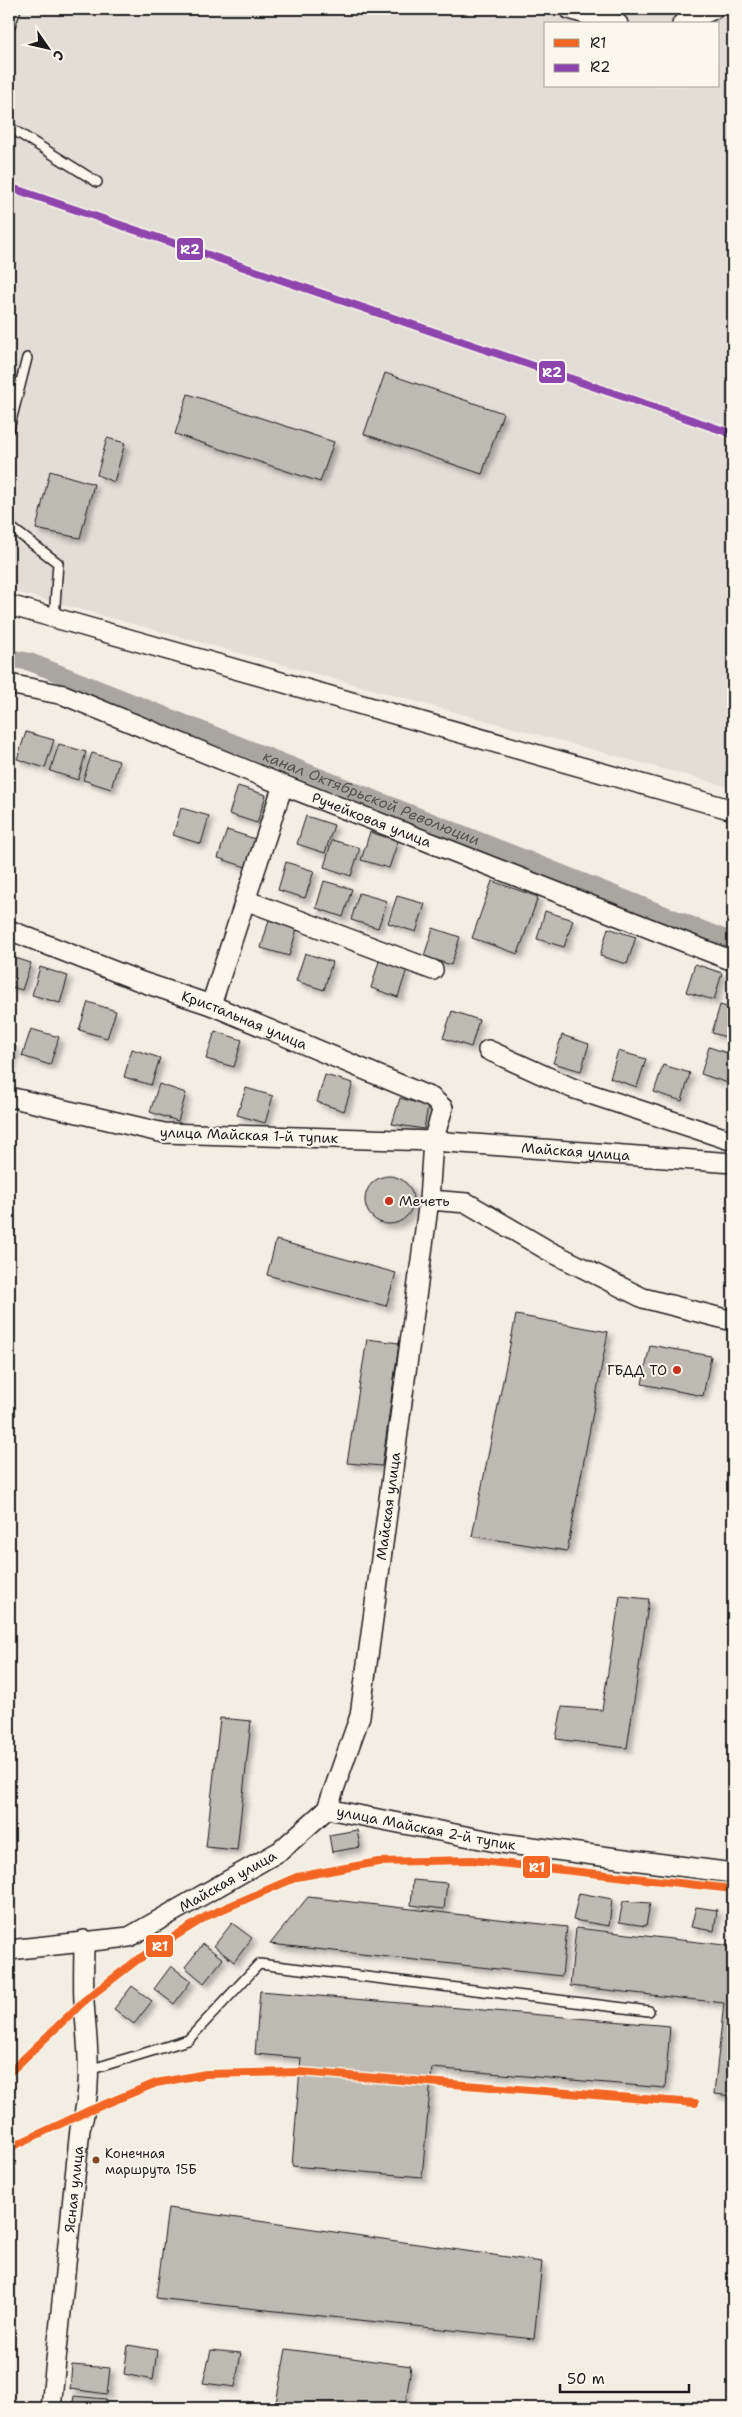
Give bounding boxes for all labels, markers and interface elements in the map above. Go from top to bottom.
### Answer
north arrow [22,22,72,72]
legend [544,22,720,88]
text: R1 [590,33,606,53]
text: С [49,47,69,64]
text: R2 [590,57,610,77]
line badge: R2 [176,237,204,261]
text: R2 [180,240,200,258]
line badge: R2 [538,360,566,384]
text: R2 [542,363,562,381]
water label: канал Октябрьской Революции [260,746,483,850]
street label: Ручейковая улица [309,788,434,851]
street label: Кристальная улица [179,987,310,1054]
street label: улица Майская 1-й тупик [160,1123,339,1147]
street label: Майская улица [521,1139,631,1164]
place label: Мечеть [399,1192,450,1210]
marker: Мечеть [383,1195,395,1207]
place label: ГБДД ТО [607,1361,667,1379]
marker: ГБДД ТО [671,1364,683,1376]
street label: Майская улица [372,1451,404,1561]
street label: улица Майская 2-й тупик [335,1802,517,1854]
street label: Майская улица [176,1846,279,1916]
line badge: R1 [522,1855,551,1879]
text: R1 [529,1858,545,1876]
line badge: R1 [145,1934,174,1958]
text: R1 [152,1937,168,1955]
street label: Ясная улица [60,2145,87,2233]
place label: Конечная маршрута 15Б [105,2145,197,2178]
marker: Конечная маршрута 15Б [91,2155,101,2165]
scale bar [560,2362,688,2394]
text: 50 m [567,2369,605,2389]

